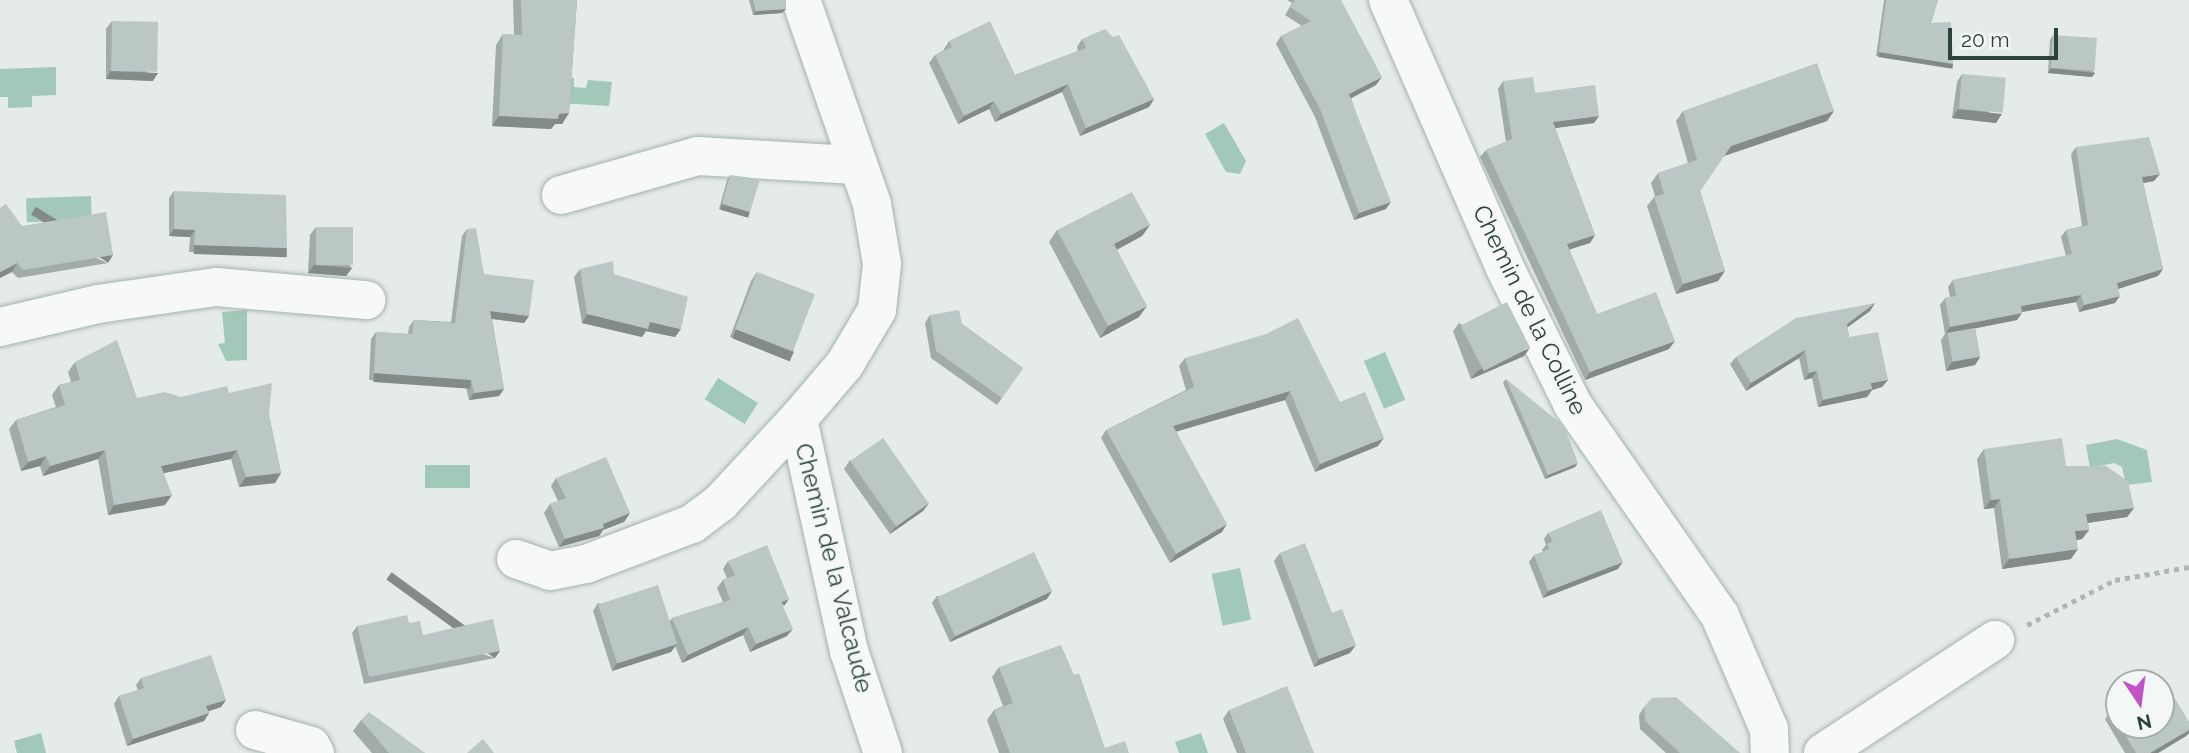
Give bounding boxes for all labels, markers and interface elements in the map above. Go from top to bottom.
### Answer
scale bar [1951,14,2061,58]
text: 20 m [1961,27,2009,52]
street label: Chemin de la Colline [1467,200,1593,420]
street label: Chemin de la Valcaude [789,440,879,696]
north arrow [2105,669,2175,739]
text: N [2135,710,2154,735]

